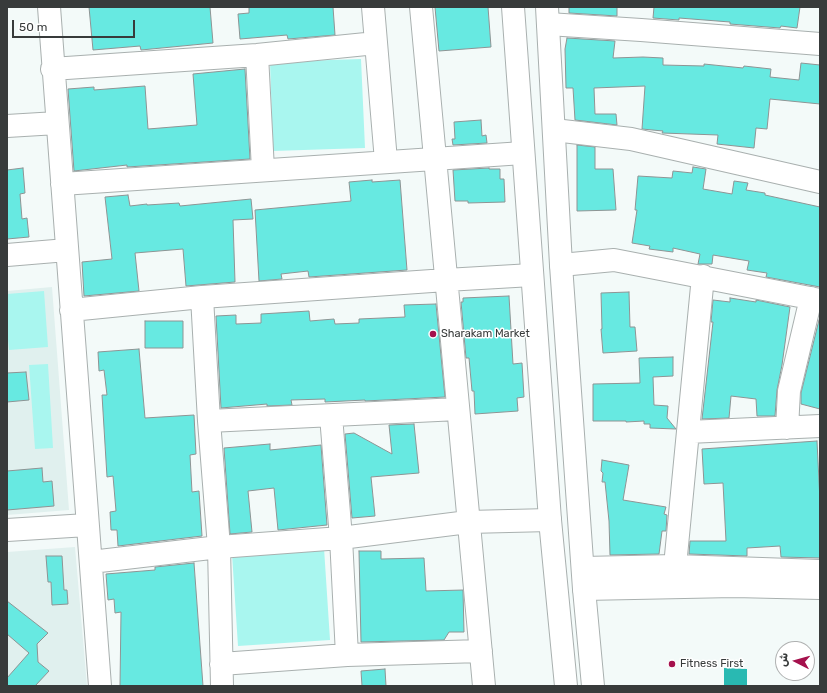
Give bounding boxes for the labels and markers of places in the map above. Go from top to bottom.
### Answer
place label: Sharakam Market [441,327,530,341]
marker: Sharakam Market [428,329,438,339]
place label: Fitness First [680,657,743,671]
marker: Fitness First [667,659,677,669]

